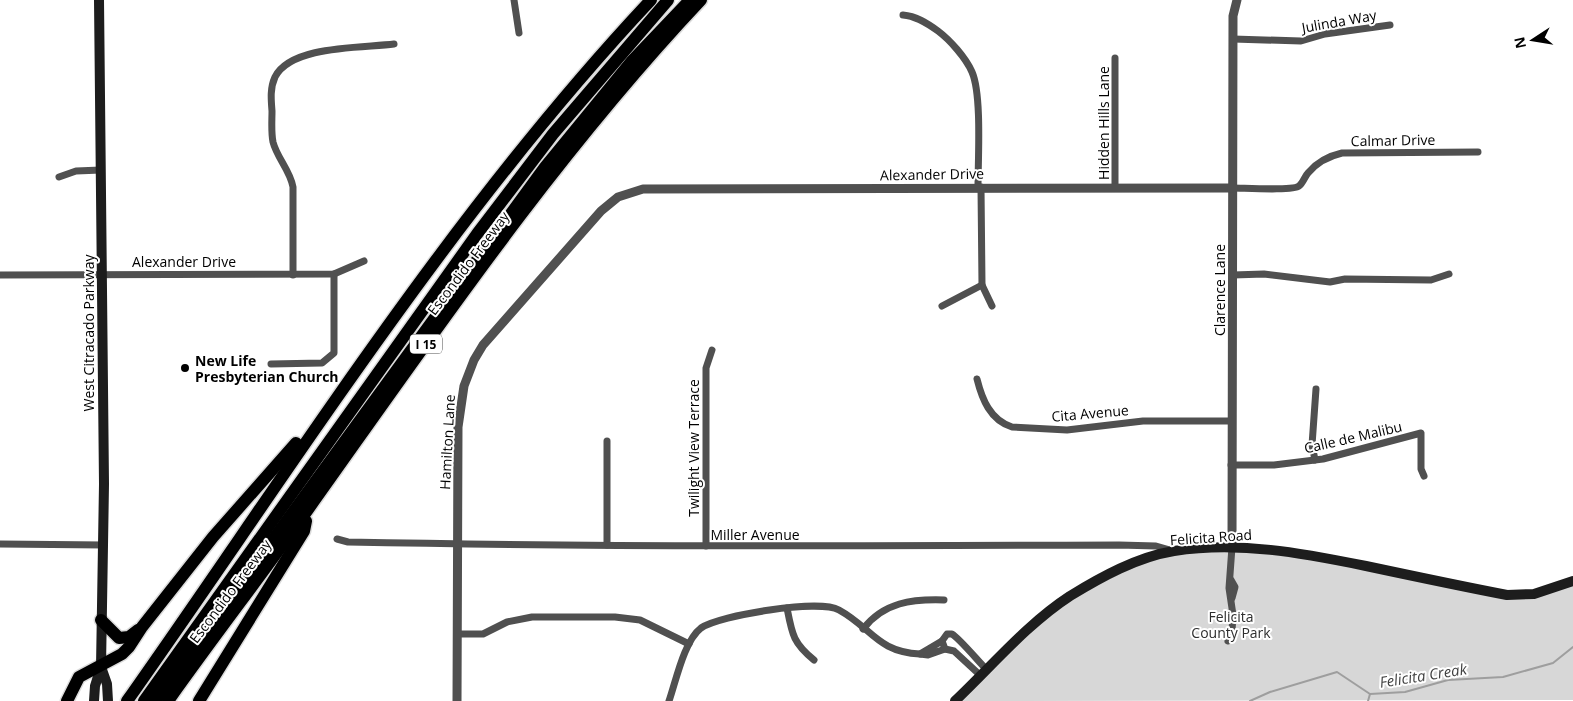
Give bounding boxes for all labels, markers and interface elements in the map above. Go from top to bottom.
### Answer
street label: Julinda Way [1298,5,1379,37]
north arrow [1508,15,1558,65]
text: N [1509,35,1530,50]
street label: Hidden Hills Lane [1094,66,1113,180]
street label: Calmar Drive [1351,130,1436,150]
street label: Alexander Drive [880,164,984,184]
street label: Escondido Freeway [423,207,514,319]
street label: Clarence Lane [1210,244,1229,336]
street label: Alexander Drive [132,252,236,271]
street label: West Citracado Parkway [79,254,98,411]
road number: I 15 [410,334,442,354]
place label: New Life Presbyterian Church [195,351,339,386]
marker: New Life Presbyterian Church [179,362,191,374]
street label: Twilight View Terrace [684,379,703,517]
street label: Hamilton Lane [435,394,459,490]
street label: Cita Avenue [1051,400,1130,426]
street label: Calle de Malibu [1302,417,1404,457]
street label: Miller Avenue [710,525,800,544]
street label: Felicita Road [1169,525,1253,549]
street label: Escondido Freeway [185,535,276,647]
park label: Felicita County Park [1191,607,1271,642]
water label: Felicita Creak [1378,658,1469,692]

